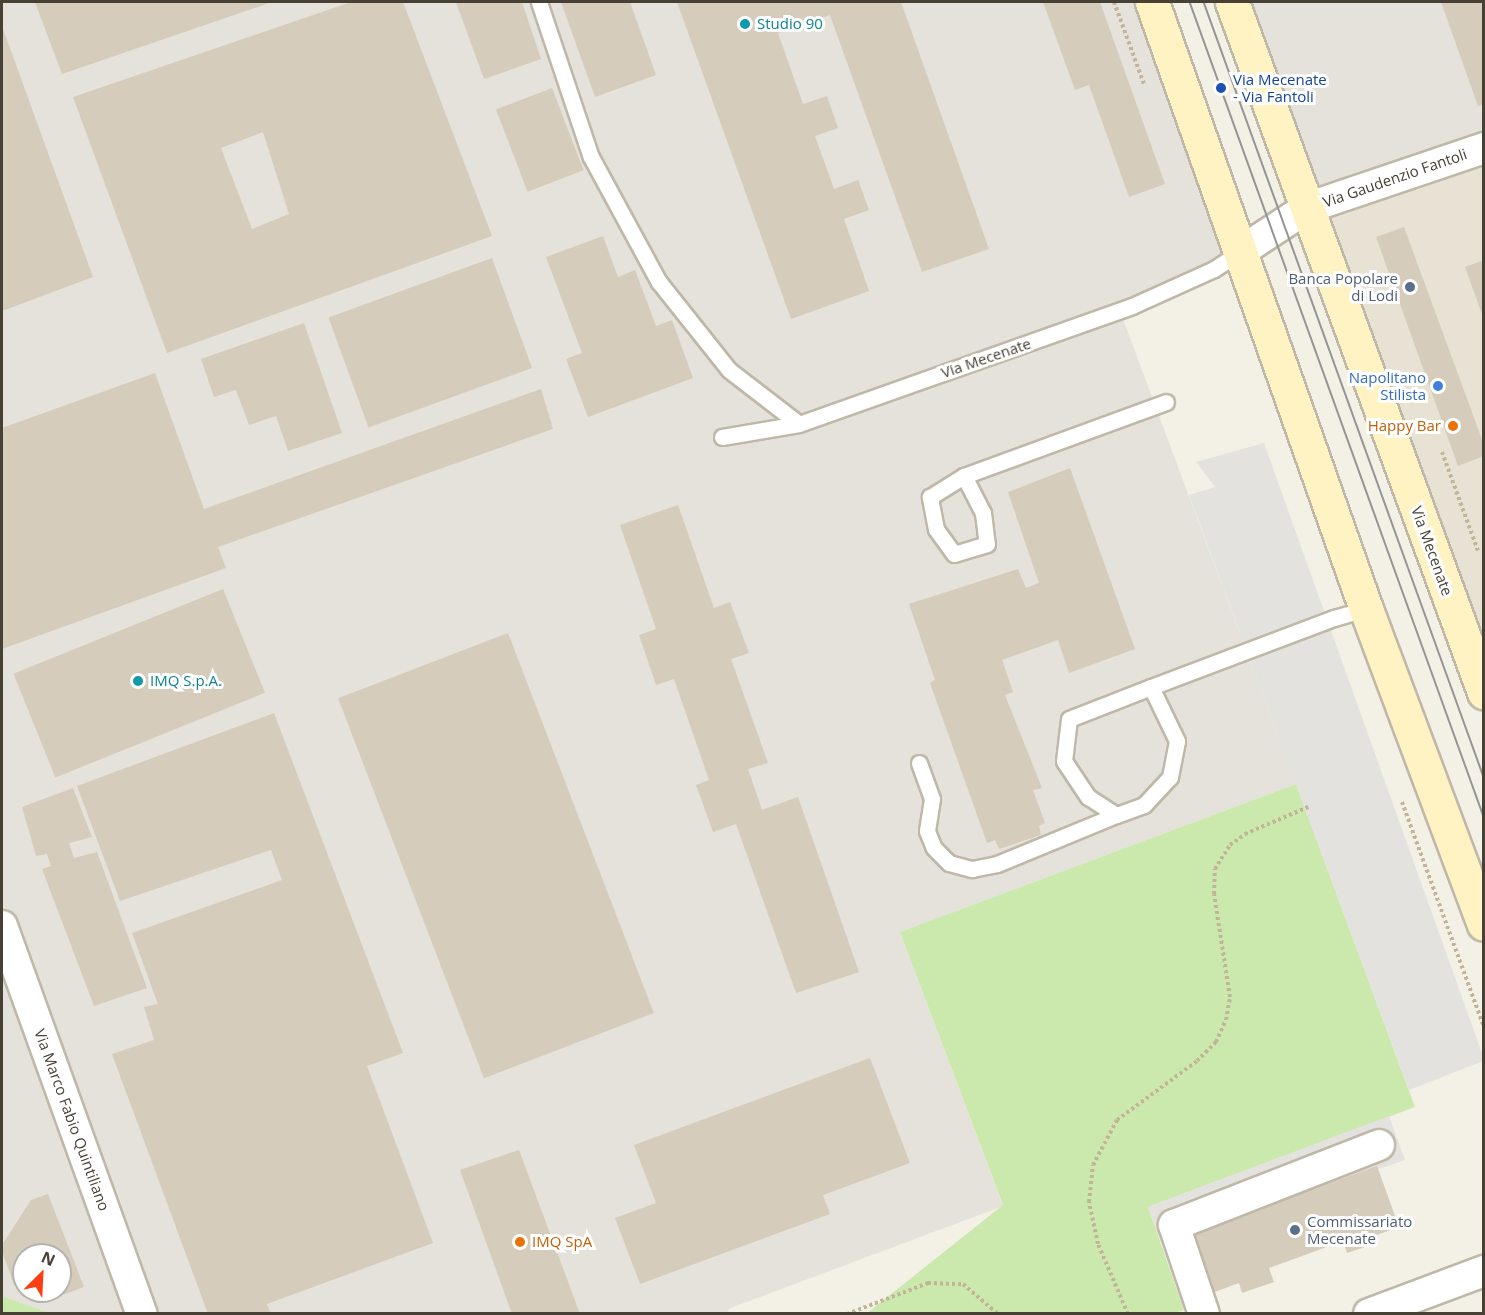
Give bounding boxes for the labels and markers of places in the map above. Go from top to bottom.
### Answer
place label: Studio 90 [757,15,823,33]
marker: Studio 90 [738,17,752,31]
place label: Via Mecenate - Via Fantoli [1233,70,1327,105]
marker: Via Mecenate - Via Fantoli [1214,81,1228,95]
place label: Banca Popolare di Lodi [1288,269,1398,304]
marker: Banca Popolare di Lodi [1403,280,1417,294]
place label: Napolitano Stilista [1349,368,1426,403]
marker: Napolitano Stilista [1431,379,1445,393]
place label: Happy Bar [1368,417,1441,435]
marker: Happy Bar [1446,419,1460,433]
place label: IMQ S.p.A. [150,672,222,690]
marker: IMQ S.p.A. [131,674,145,688]
place label: Commissariato Mecenate [1307,1212,1412,1247]
marker: Commissariato Mecenate [1288,1223,1302,1237]
place label: IMQ SpA [532,1233,592,1251]
marker: IMQ SpA [513,1235,527,1249]

